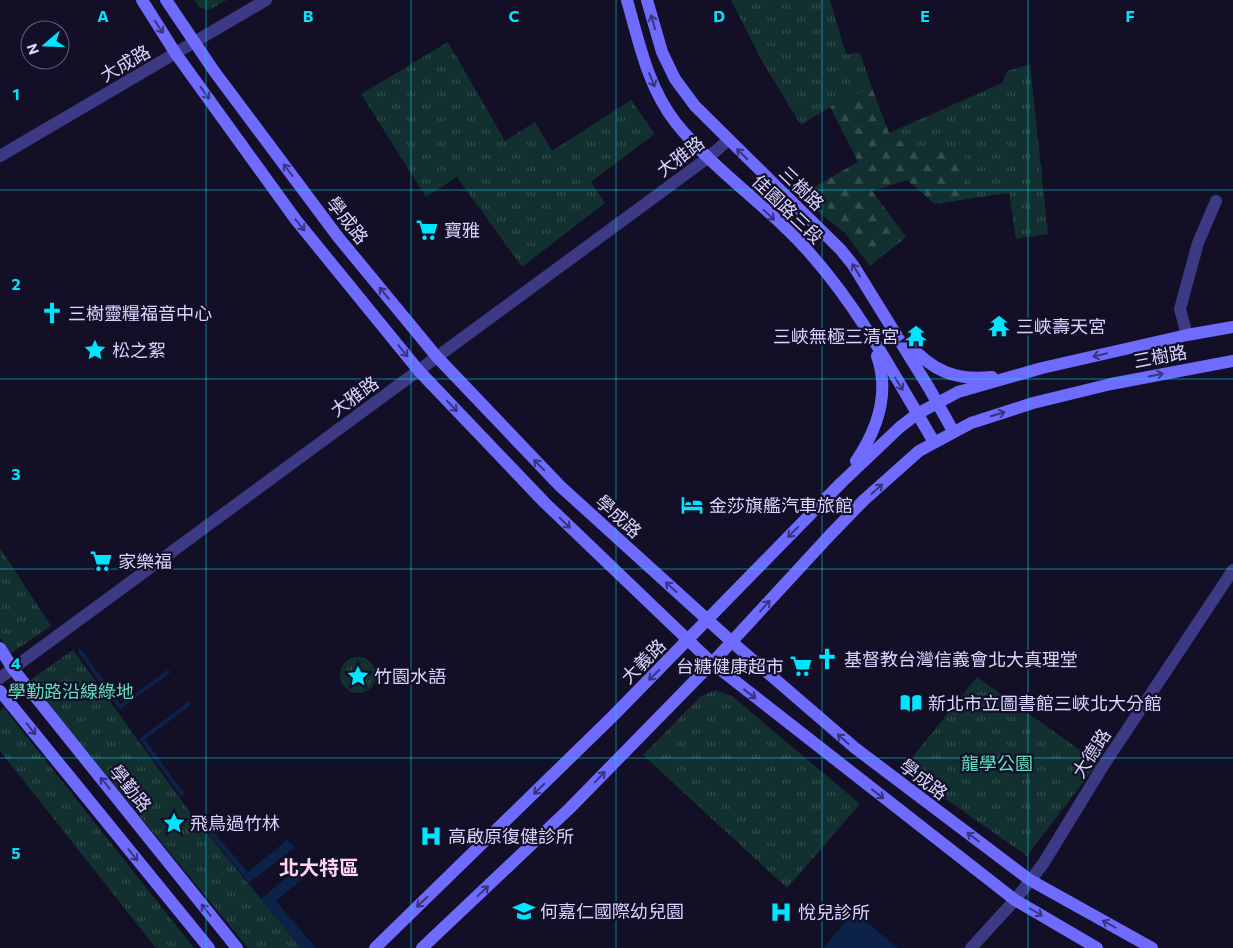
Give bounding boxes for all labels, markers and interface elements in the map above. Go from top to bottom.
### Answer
text: A [97,6,109,25]
text: B [303,6,314,25]
text: C [509,6,520,25]
text: D [713,6,725,25]
text: E [920,6,930,25]
text: F [1125,6,1135,25]
one-way arrow [648,14,658,30]
north arrow [20,20,70,70]
one-way arrow [154,20,164,34]
street label: 大成路 [96,40,154,86]
text: N [22,42,42,57]
one-way arrow [648,72,657,87]
text: 1 [12,84,20,103]
one-way arrow [200,86,210,100]
street label: 大雅路 [652,131,708,181]
one-way arrow [736,148,748,160]
street label: 三樹路 [775,161,829,215]
one-way arrow [283,163,293,177]
street label: 佳園路三段 [748,170,828,248]
street label: 學成路 [323,192,373,248]
one-way arrow [763,209,776,221]
supermarket icon: 寶雅 [414,217,440,243]
one-way arrow [294,218,305,231]
place label: 寶雅 [444,219,480,241]
one-way arrow [851,263,861,277]
text: 2 [11,274,21,293]
one-way arrow [378,286,389,299]
church icon: 三樹靈糧福音中心 [39,300,65,326]
place label: 三樹靈糧福音中心 [68,302,212,324]
temple icon: 三峽壽天宮 [986,313,1012,339]
place label: 三峽壽天宮 [1016,315,1106,337]
temple icon: 三峽無極三清宮 [903,323,929,349]
place label: 三峽無極三清宮 [773,325,899,347]
place icon: 松之絮 [82,337,108,363]
place label: 松之絮 [112,339,166,361]
street label: 三樹路 [1131,340,1189,372]
one-way arrow [397,344,408,357]
one-way arrow [1092,351,1108,360]
one-way arrow [1147,369,1163,379]
street label: 大雅路 [326,371,382,421]
one-way arrow [895,377,905,391]
one-way arrow [446,400,458,412]
one-way arrow [990,409,1006,419]
one-way arrow [533,459,545,471]
text: 3 [11,464,21,483]
one-way arrow [870,483,883,494]
street label: 學成路 [592,490,646,542]
hotel icon: 金莎旗艦汽車旅館 [679,492,705,518]
place label: 金莎旗艦汽車旅館 [709,494,853,516]
one-way arrow [559,517,572,529]
one-way arrow [787,526,800,538]
supermarket icon: 家樂福 [88,548,114,574]
place label: 家樂福 [118,550,172,572]
one-way arrow [665,581,678,593]
one-way arrow [758,600,770,613]
street label: 大義路 [616,634,670,688]
church icon: 基督教台灣信義會北大真理堂 [814,646,840,672]
place label: 基督教台灣信義會北大真理堂 [844,648,1078,670]
text: 4 [11,653,21,672]
supermarket icon: 台糖健康超市 [788,653,814,679]
place label: 台糖健康超市 [676,655,784,677]
place icon: 竹園水語 [345,663,371,689]
place label: 竹園水語 [374,665,446,687]
one-way arrow [648,668,660,681]
park label: 學勤路沿線綠地 [8,680,134,702]
one-way arrow [744,688,757,699]
library icon: 新北市立圖書館三峽北大分館 [898,690,924,716]
place label: 新北市立圖書館三峽北大分館 [928,692,1162,714]
one-way arrow [25,722,36,735]
street label: 大德路 [1067,724,1115,782]
one-way arrow [837,733,850,744]
park label: 龍學公園 [961,752,1033,774]
street label: 學成路 [896,754,952,804]
street label: 學勤路 [105,760,157,816]
one-way arrow [594,771,606,784]
one-way arrow [99,777,110,790]
one-way arrow [532,783,545,795]
one-way arrow [871,789,884,800]
place icon: 飛鳥過竹林 [161,810,187,836]
place label: 飛鳥過竹林 [190,812,280,834]
hospital icon: 高啟原復健診所 [418,823,444,849]
place label: 高啟原復健診所 [448,825,574,847]
one-way arrow [966,832,980,842]
text: 5 [11,843,21,862]
one-way arrow [128,848,139,861]
district label: 北大特區 [279,855,359,879]
one-way arrow [477,885,490,897]
one-way arrow [416,896,429,908]
school or university icon: 何嘉仁國際幼兒園 [511,898,537,924]
hospital icon: 悅兒診所 [768,899,794,925]
place label: 何嘉仁國際幼兒園 [540,900,684,922]
place label: 悅兒診所 [798,901,870,923]
one-way arrow [201,904,212,917]
one-way arrow [1029,908,1043,918]
one-way arrow [1103,919,1117,929]

